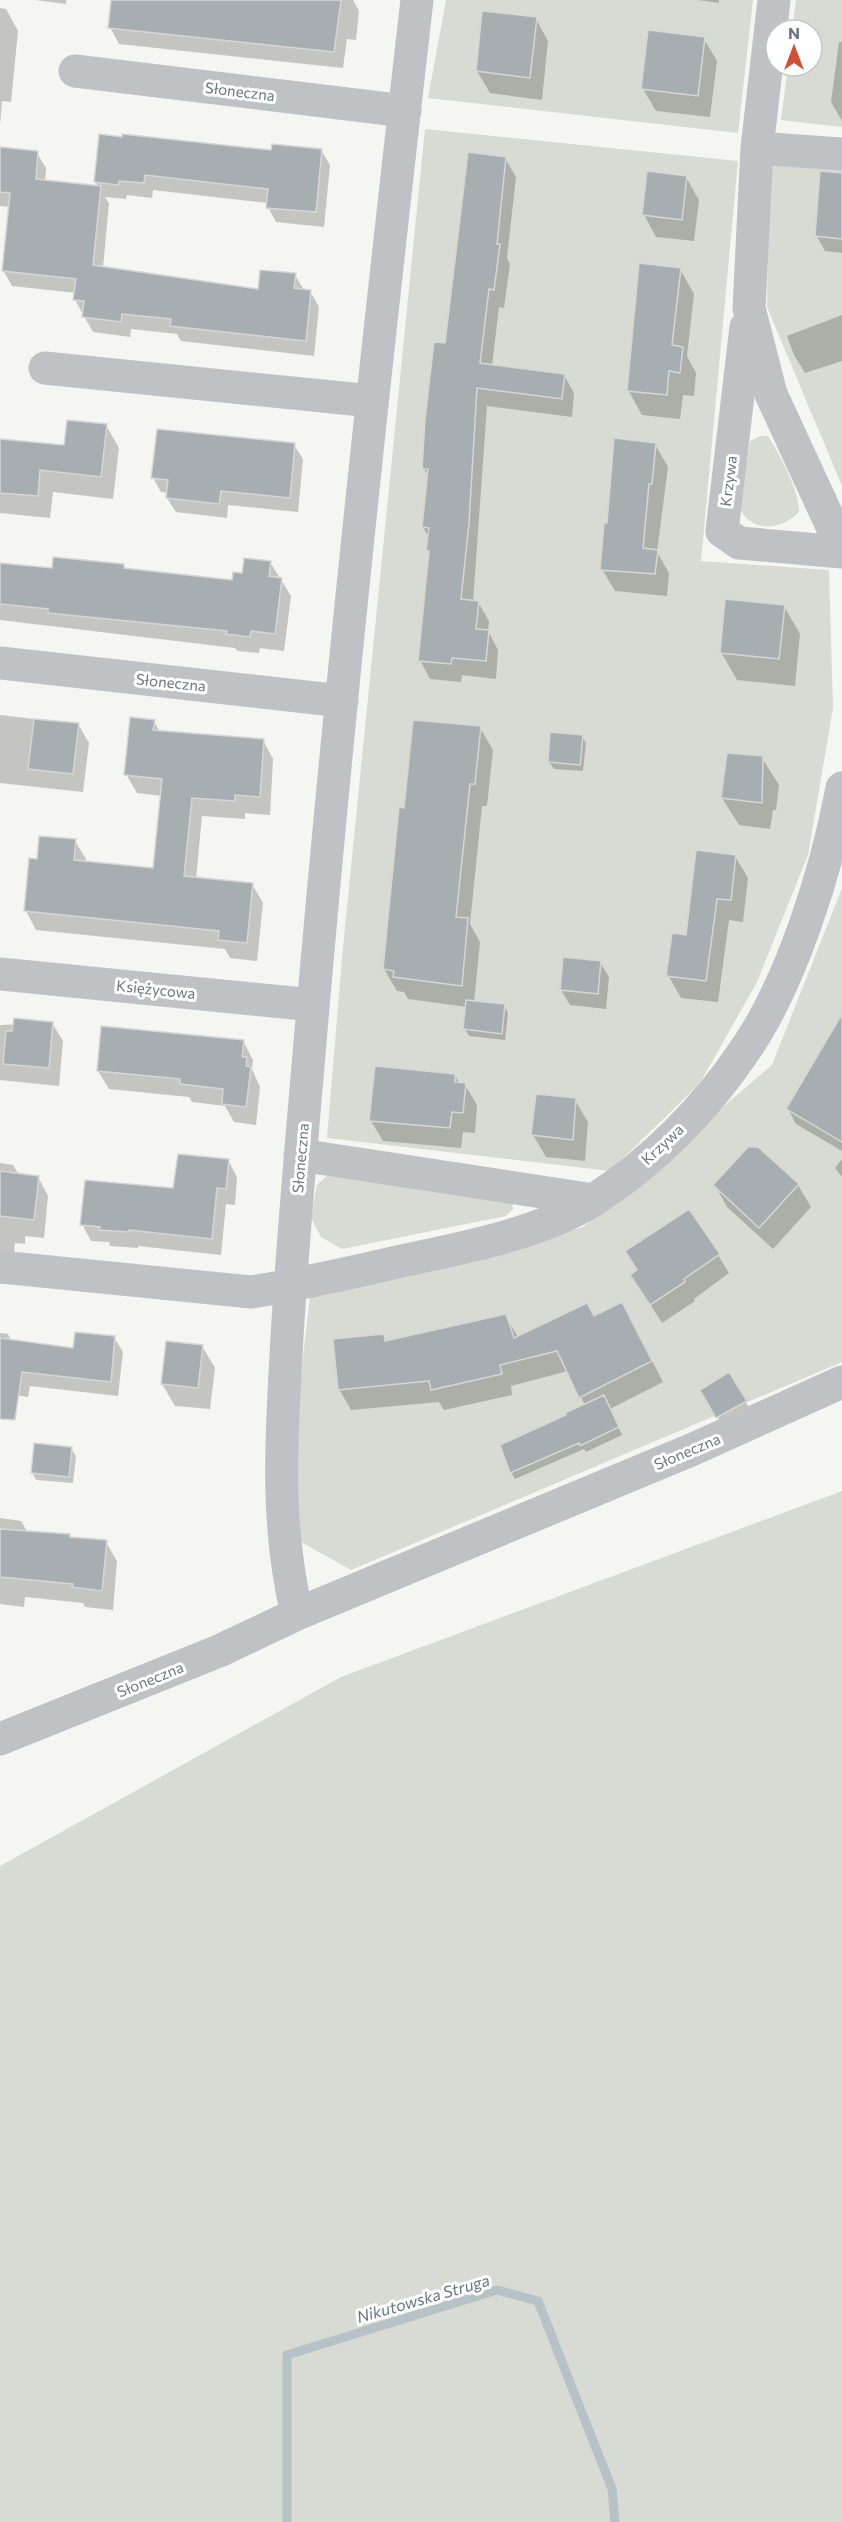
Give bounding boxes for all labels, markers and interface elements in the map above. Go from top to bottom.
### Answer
north arrow [764,18,824,78]
text: N [788,23,800,42]
street label: Słoneczna [204,78,276,104]
street label: Krzywa [716,455,740,507]
street label: Słoneczna [135,669,207,695]
street label: Księżycowa [116,976,196,1002]
street label: Krzywa [637,1120,687,1168]
street label: Słoneczna [288,1122,312,1194]
street label: Słoneczna [651,1429,723,1473]
street label: Słoneczna [114,1658,186,1700]
water label: Nikutowska Struga [354,2270,492,2326]

